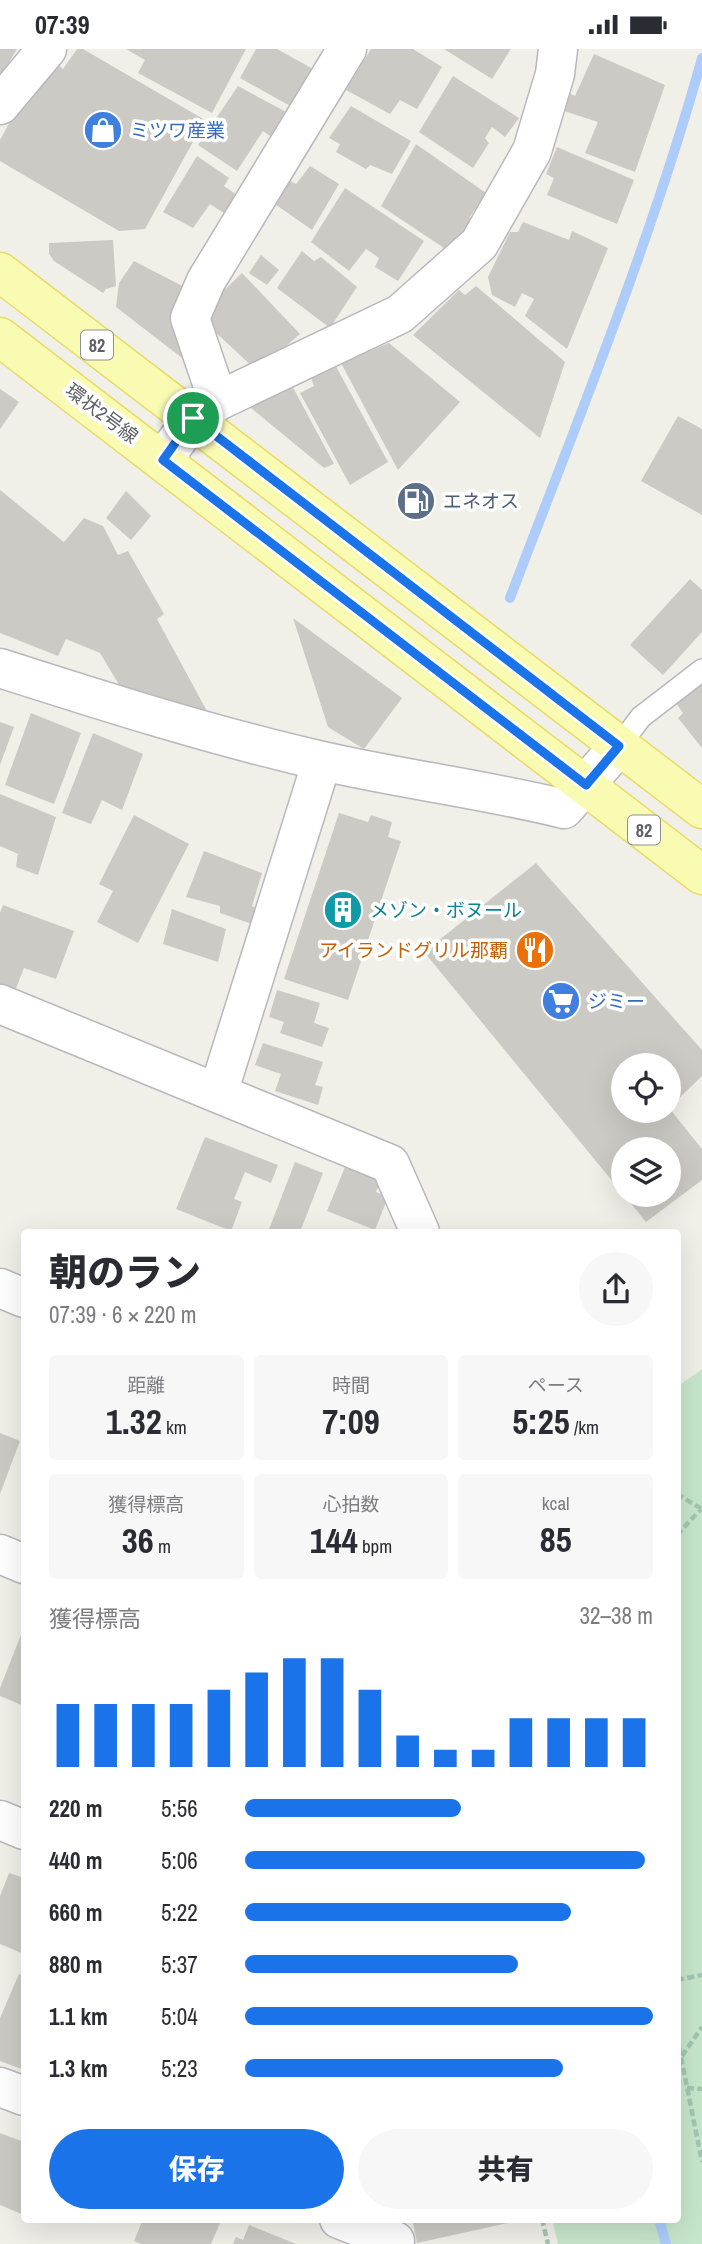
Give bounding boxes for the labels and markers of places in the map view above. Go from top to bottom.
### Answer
shop icon: ミツワ産業 [82,109,124,151]
place label: ミツワ産業 [130,117,225,143]
pin [163,388,223,448]
fuel station icon: エネオス [395,480,437,522]
place label: エネオス [443,488,519,514]
building icon: メゾン・ボヌール [322,889,364,931]
place label: メゾン・ボヌール [370,897,522,923]
restaurant icon: アイランドグリル那覇 [514,929,556,971]
place label: アイランドグリル那覇 [319,937,508,963]
supermarket icon: ジミー [540,980,582,1022]
place label: ジミー [588,988,645,1014]

